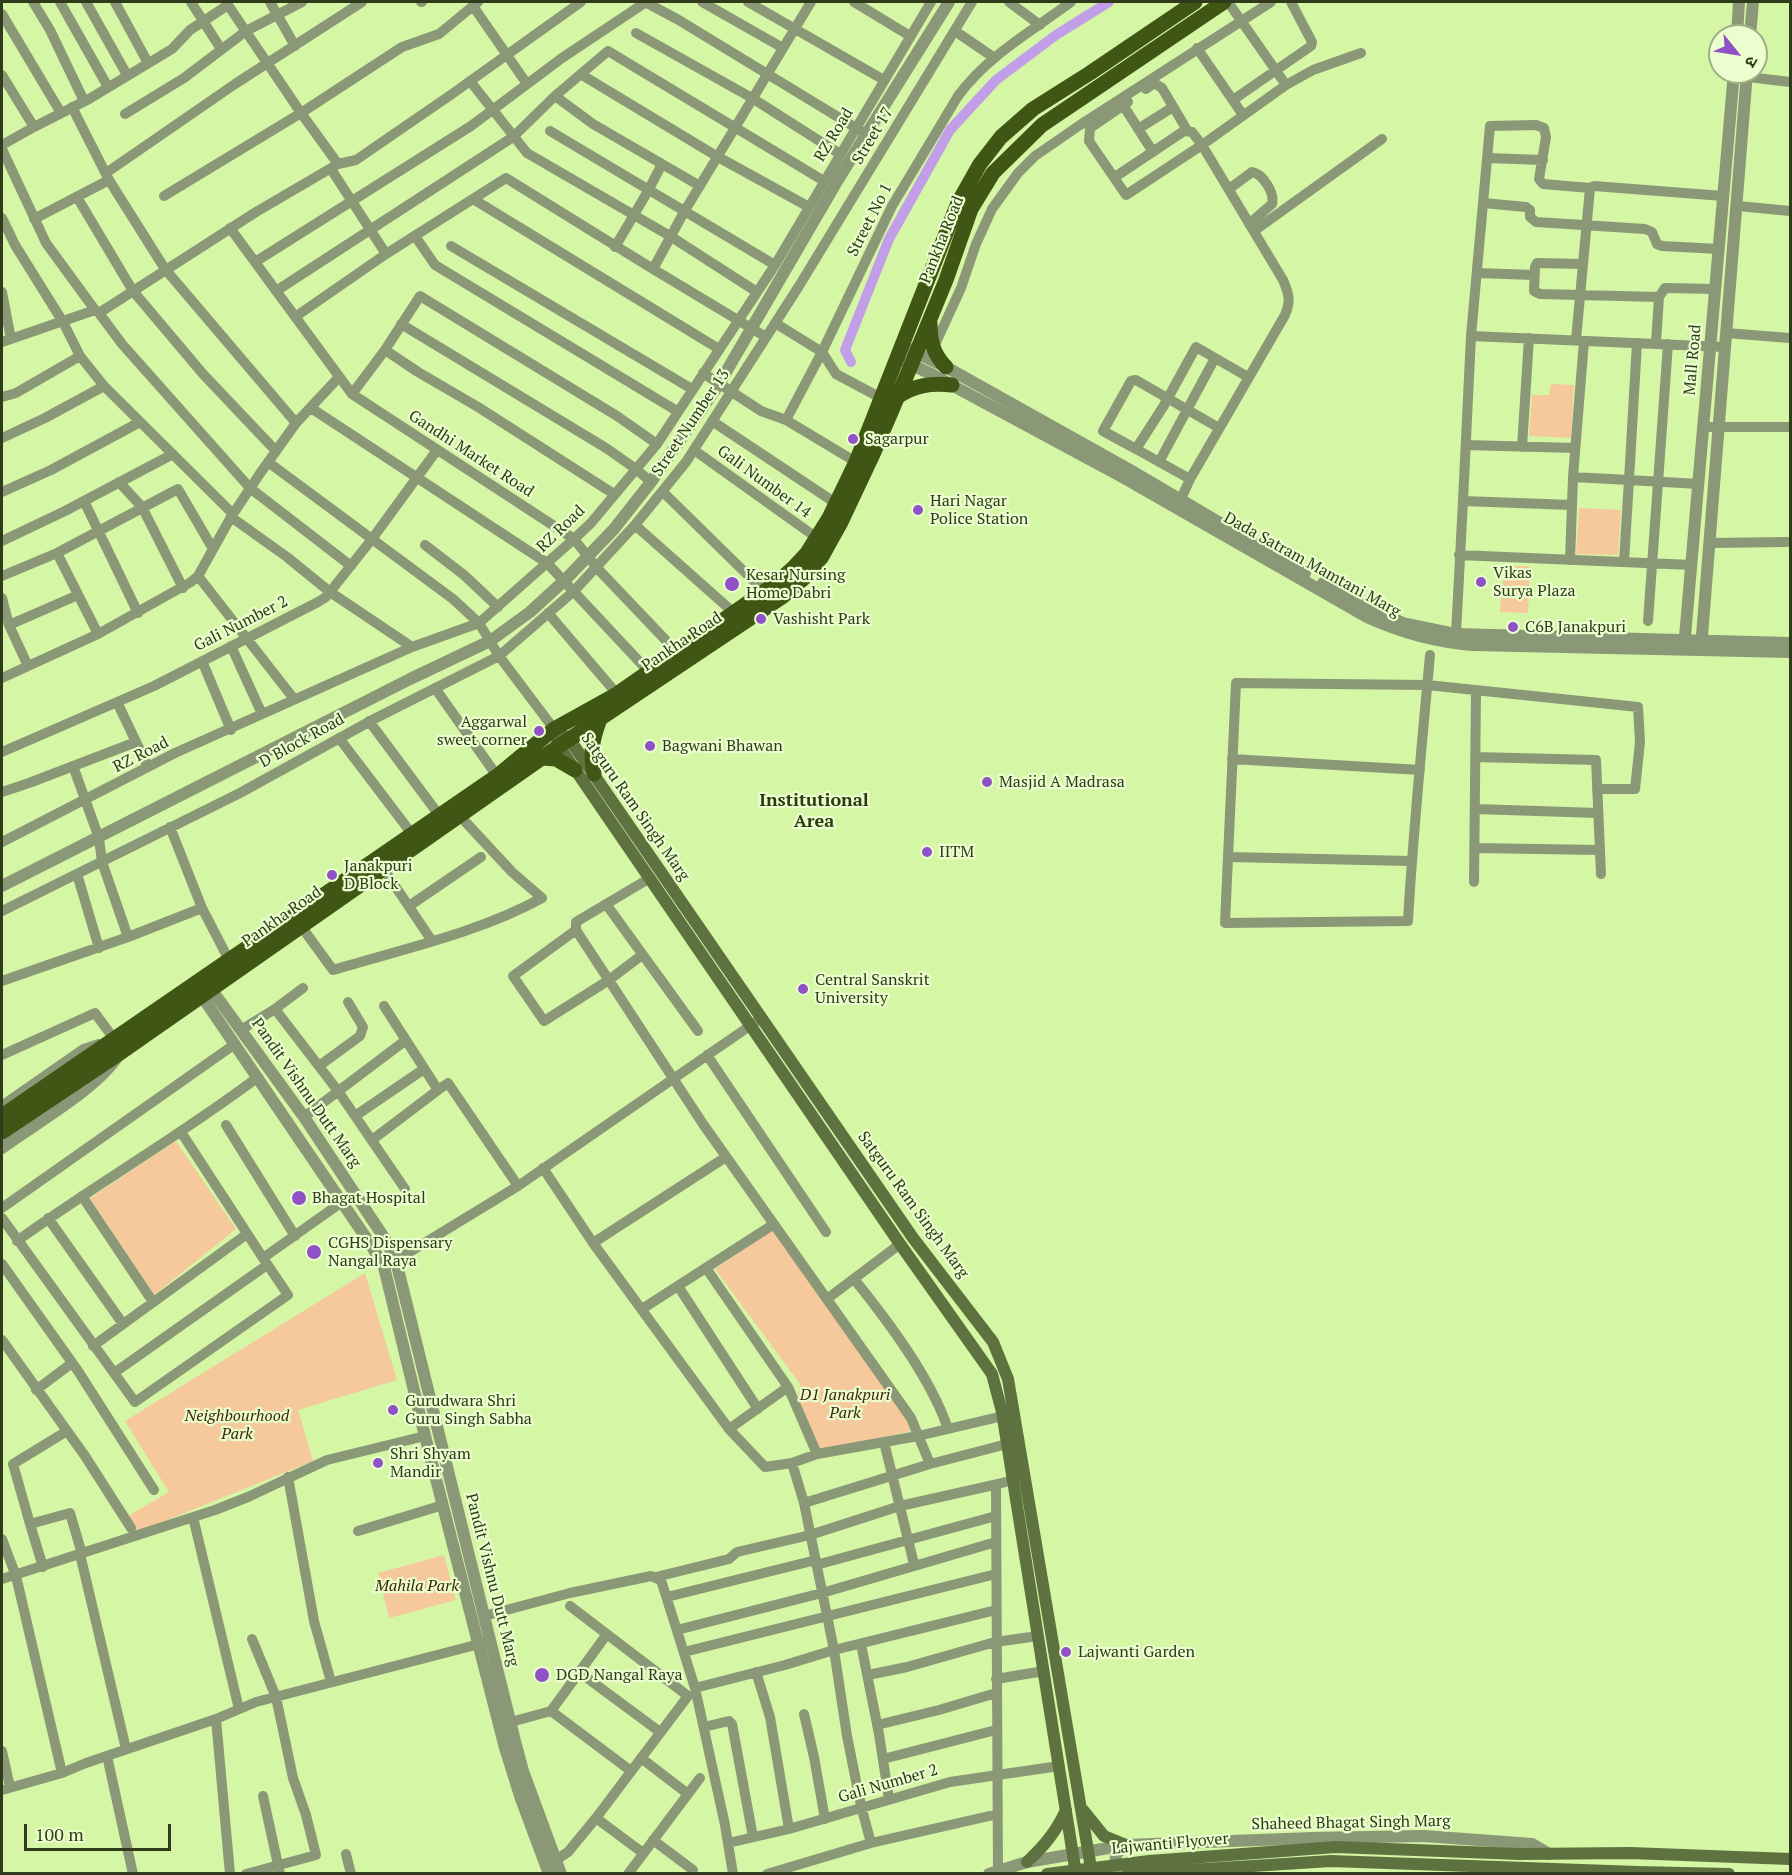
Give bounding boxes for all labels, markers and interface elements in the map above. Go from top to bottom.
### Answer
north arrow [1708,24,1768,84]
text: उ [1740,52,1764,72]
street label: Street 17 [848,104,898,168]
street label: RZ Road [810,105,858,165]
street label: Street No 1 [843,180,897,260]
street label: Pankha Road [916,194,968,286]
street label: Mall Road [1680,324,1706,396]
street label: Street Number 13 [648,366,734,480]
street label: Gandhi Market Road [405,406,537,502]
place label: Sagarpur [865,429,929,449]
marker: Sagarpur [846,432,860,446]
street label: Gali Number 14 [713,442,815,522]
place label: Hari Nagar Police Station [930,491,1028,529]
street label: RZ Road [533,501,589,557]
marker: Hari Nagar Police Station [911,503,925,517]
street label: Dada Satram Mamtani Marg [1220,508,1404,622]
place label: Vikas Surya Plaza [1493,563,1576,601]
place label: Kesar Nursing Home Dabri [746,565,845,603]
marker: Kesar Nursing Home Dabri [723,575,741,593]
marker: Vikas Surya Plaza [1474,575,1488,589]
street label: Gali Number 2 [191,592,291,656]
street label: Pankha Road [638,608,726,676]
place label: Vashisht Park [773,609,870,629]
marker: Vashisht Park [754,612,768,626]
place label: C6B Janakpuri [1525,617,1626,637]
marker: C6B Janakpuri [1506,620,1520,634]
street label: D Block Road [256,710,348,772]
place label: Aggarwal sweet corner [437,712,527,750]
marker: Aggarwal sweet corner [532,724,546,738]
street label: Satguru Ram Singh Marg [577,729,693,885]
street label: RZ Road [110,733,172,777]
place label: Bagwani Bhawan [662,736,783,756]
marker: Bagwani Bhawan [643,739,657,753]
place label: Masjid A Madrasa [999,772,1125,792]
marker: Masjid A Madrasa [980,775,994,789]
district label: Institutional Area [759,790,869,832]
place label: IITM [939,842,974,862]
marker: IITM [920,845,934,859]
place label: Janakpuri D Block [344,856,413,894]
marker: Janakpuri D Block [325,868,339,882]
street label: Pankha Road [239,883,325,951]
place label: Central Sanskrit University [815,970,930,1008]
marker: Central Sanskrit University [796,982,810,996]
street label: Pandit Vishnu Dutt Marg [247,1015,365,1171]
street label: Satguru Ram Singh Marg [853,1128,973,1282]
place label: Bhagat Hospital [312,1188,426,1208]
marker: Bhagat Hospital [290,1189,308,1207]
place label: CGHS Dispensary Nangal Raya [328,1233,452,1271]
marker: CGHS Dispensary Nangal Raya [305,1243,323,1261]
park label: D1 Janakpuri Park [800,1385,890,1423]
place label: Gurudwara Shri Guru Singh Sabha [405,1391,532,1429]
marker: Gurudwara Shri Guru Singh Sabha [386,1403,400,1417]
park label: Neighbourhood Park [185,1406,289,1444]
place label: Shri Shyam Mandir [390,1444,471,1482]
marker: Shri Shyam Mandir [371,1456,385,1470]
street label: Pandit Vishnu Dutt Marg [461,1491,523,1669]
park label: Mahila Park [375,1576,459,1596]
place label: Lajwanti Garden [1078,1642,1195,1662]
marker: Lajwanti Garden [1059,1645,1073,1659]
place label: DGD Nangal Raya [556,1665,682,1685]
marker: DGD Nangal Raya [533,1666,551,1684]
street label: Gali Number 2 [836,1761,940,1807]
scale bar [27,1812,174,1850]
street label: Shaheed Bhagat Singh Marg [1251,1812,1451,1834]
text: 100 m [35,1822,84,1846]
street label: Lajwanti Flyover [1111,1829,1229,1859]

